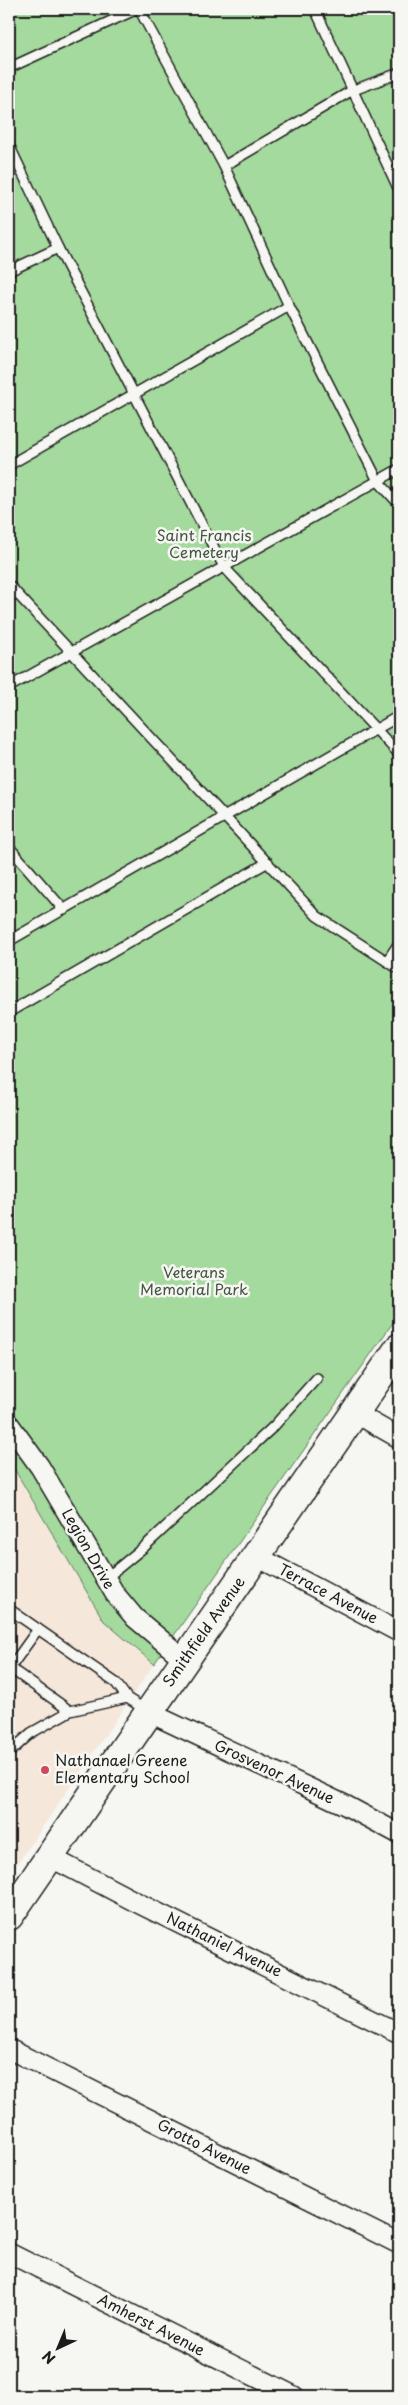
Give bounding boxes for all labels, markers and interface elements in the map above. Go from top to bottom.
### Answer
park label: Saint Francis Cemetery [157,523,251,563]
park label: Veterans Memorial Park [140,1260,248,1300]
street label: Legion Drive [57,1504,122,1593]
street label: Terrace Avenue [275,1557,383,1629]
street label: Smithfield Avenue [156,1571,249,1691]
street label: Grosvenor Avenue [211,1733,338,1809]
place label: Nathanael Greene Elementary School [55,1748,190,1788]
marker: Nathanael Greene Elementary School [39,1764,51,1776]
street label: Nathaniel Avenue [163,1906,287,1982]
street label: Grotto Avenue [154,2112,256,2179]
street label: Amherst Avenue [94,2287,209,2361]
north arrow [32,2322,82,2372]
text: N [37,2346,60,2369]

